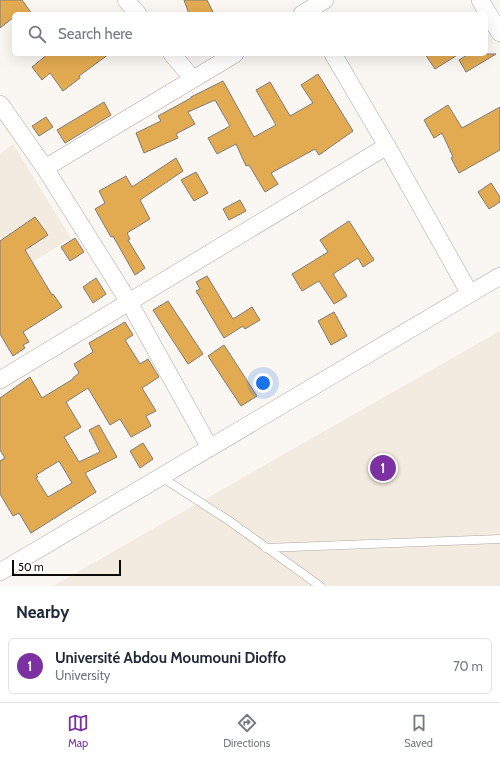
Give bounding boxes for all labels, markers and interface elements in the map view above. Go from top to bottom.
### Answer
search box [12,12,488,56]
icon: search [26,23,48,45]
text: Search here [58,25,133,43]
your location [253,373,273,393]
pin: 1 [370,453,396,483]
scale bar [12,558,121,577]
text: 50 m [18,560,44,574]
text: Nearby [16,602,69,622]
text: Université Abdou Moumouni Dioffo [55,649,286,667]
text: 1 [28,658,32,674]
text: 70 m [453,658,483,674]
text: University [55,667,110,683]
tab: Map [67,712,89,750]
tab: Directions [223,712,270,750]
tab: Saved [404,712,433,750]

